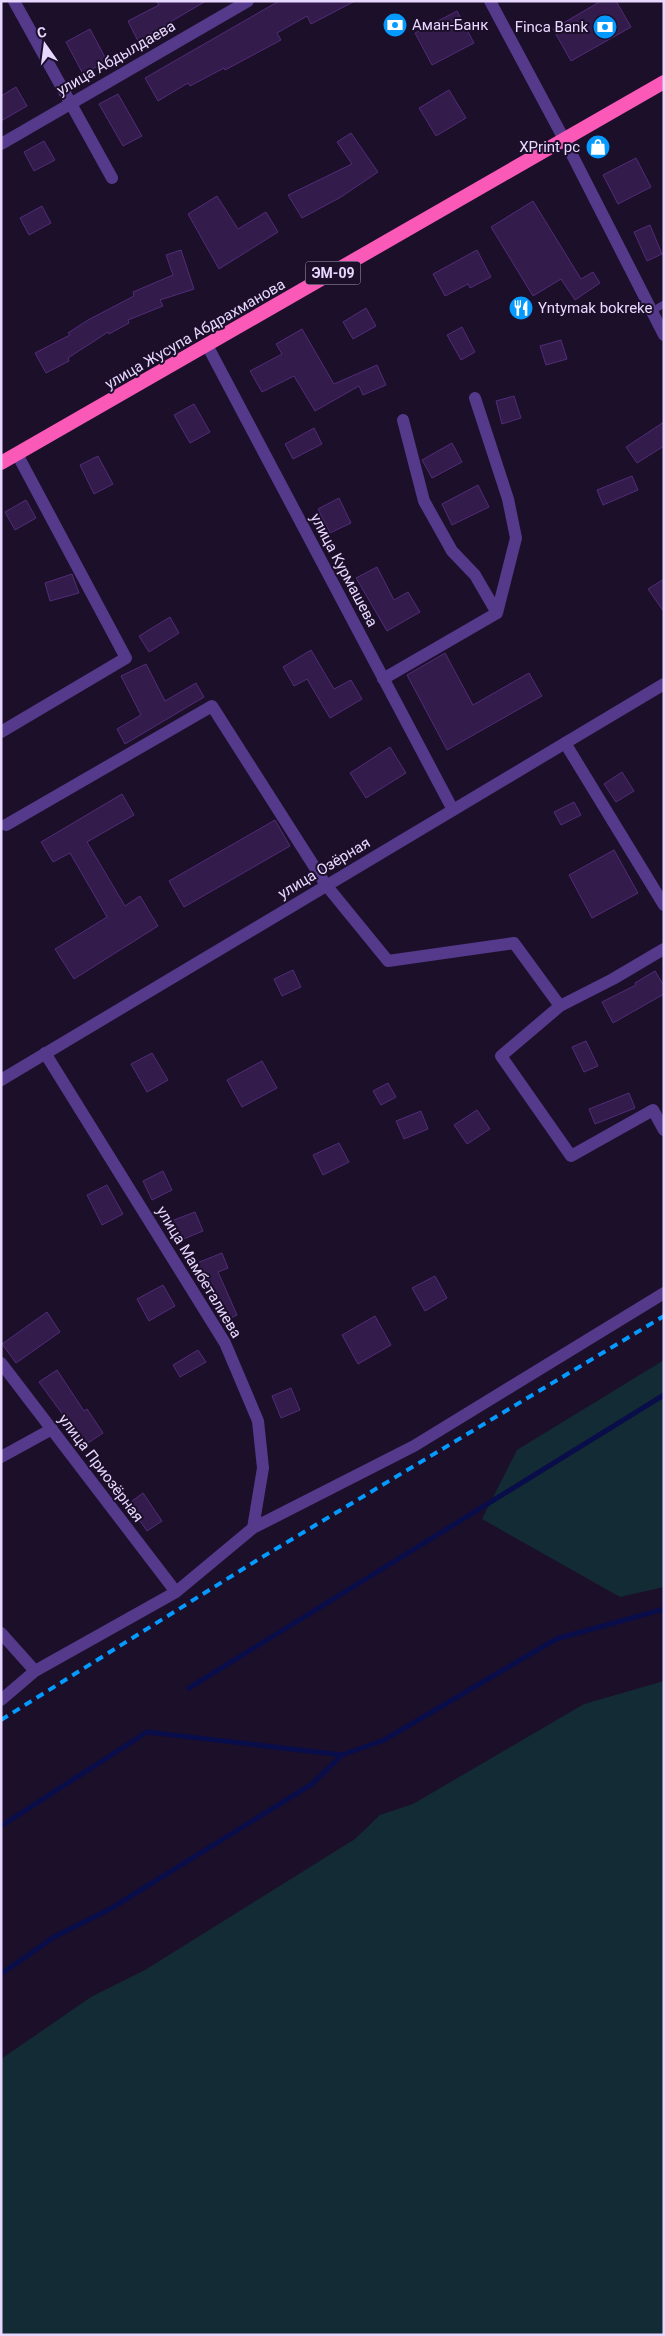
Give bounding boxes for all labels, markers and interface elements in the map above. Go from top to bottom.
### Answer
bank icon: Аман-Банк [382,12,408,38]
bank icon: Finca Bank [592,14,618,40]
place label: Аман-Банк [412,16,488,34]
street label: улица Абдылдаева [53,17,179,99]
place label: Finca Bank [515,18,588,36]
north arrow [20,20,70,70]
text: С [35,24,48,41]
shop icon: XPrint pc [585,134,611,160]
place label: XPrint pc [519,138,580,156]
road number: ЭМ-09 [306,262,360,284]
street label: улица Жусупа Абдрахманова [102,275,288,393]
restaurant icon: Yntymak bokreke [508,295,534,321]
place label: Yntymak bokreke [538,299,653,317]
street label: улица Курмашева [307,510,381,630]
street label: улица Озёрная [275,833,373,903]
street label: улица Мамбеталиева [152,1203,246,1341]
street label: улица Приозёрная [55,1411,147,1525]

